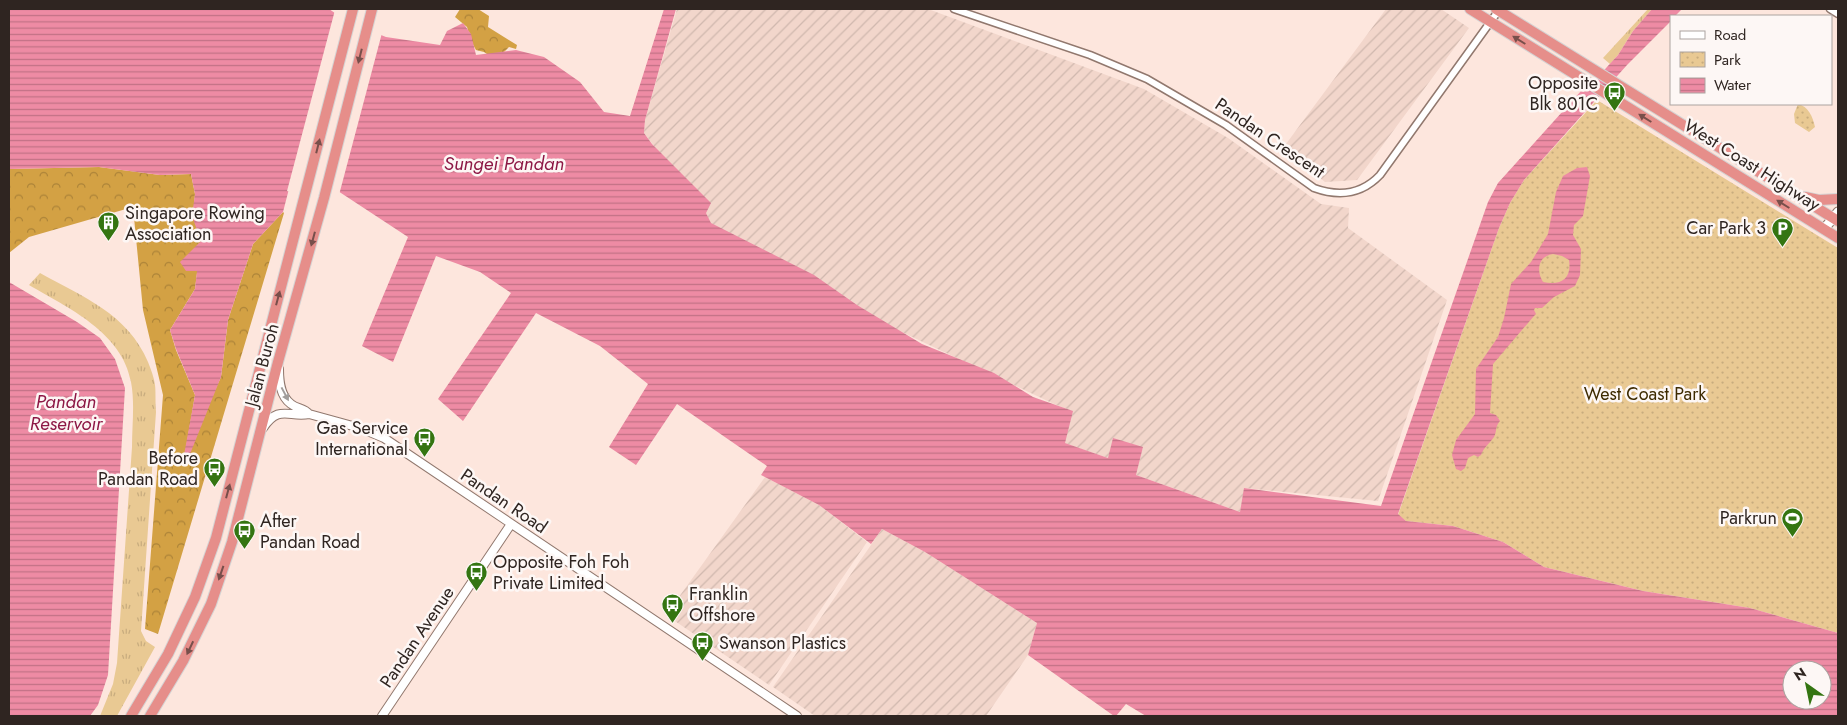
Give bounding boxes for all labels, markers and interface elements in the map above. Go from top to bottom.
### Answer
legend [1670,15,1832,105]
text: Road [1714,24,1746,46]
one-way arrow [1512,35,1526,44]
one-way arrow [356,48,364,64]
text: Park [1714,49,1741,71]
place label: Opposite Blk 801C [1528,70,1598,117]
text: Water [1714,74,1752,96]
bus stop icon: Opposite Blk 801C [1602,81,1626,112]
street label: Pandan Crescent [1210,92,1331,185]
one-way arrow [1638,113,1651,123]
street label: West Coast Highway [1679,113,1825,217]
one-way arrow [314,139,322,154]
water label: Sungei Pandan [444,150,564,177]
one-way arrow [1776,199,1789,208]
place label: Singapore Rowing Association [125,200,265,247]
building icon: Singapore Rowing Association [97,211,121,242]
place label: Car Park 3 [1686,215,1766,241]
parking icon: Car Park 3 [1770,216,1794,247]
one-way arrow [309,232,317,247]
one-way arrow [274,291,282,306]
street label: Jalan Buroh [238,320,286,411]
park label: West Coast Park [1584,381,1706,407]
one-way arrow [280,387,289,401]
water label: Pandan Reservoir [30,388,104,437]
place label: Gas Service International [315,415,408,462]
bus stop icon: Gas Service International [412,426,436,457]
place label: Before Pandan Road [98,445,198,492]
bus stop icon: Before Pandan Road [202,456,226,487]
street label: Pandan Road [455,462,553,540]
one-way arrow [224,483,232,498]
place label: Parkrun [1720,505,1777,531]
sports icon: Parkrun [1781,506,1805,537]
place label: After Pandan Road [260,508,360,555]
bus stop icon: After Pandan Road [232,519,256,550]
place label: Opposite Foh Foh Private Limited [493,549,629,596]
bus stop icon: Opposite Foh Foh Private Limited [465,560,489,591]
one-way arrow [217,566,225,581]
street label: Pandan Avenue [373,581,461,693]
place label: Franklin Offshore [689,581,755,628]
bus stop icon: Franklin Offshore [661,592,685,623]
place label: Swanson Plastics [719,630,846,656]
bus stop icon: Swanson Plastics [691,631,715,662]
one-way arrow [185,641,193,655]
north arrow [1782,660,1832,710]
text: N [1790,663,1810,686]

